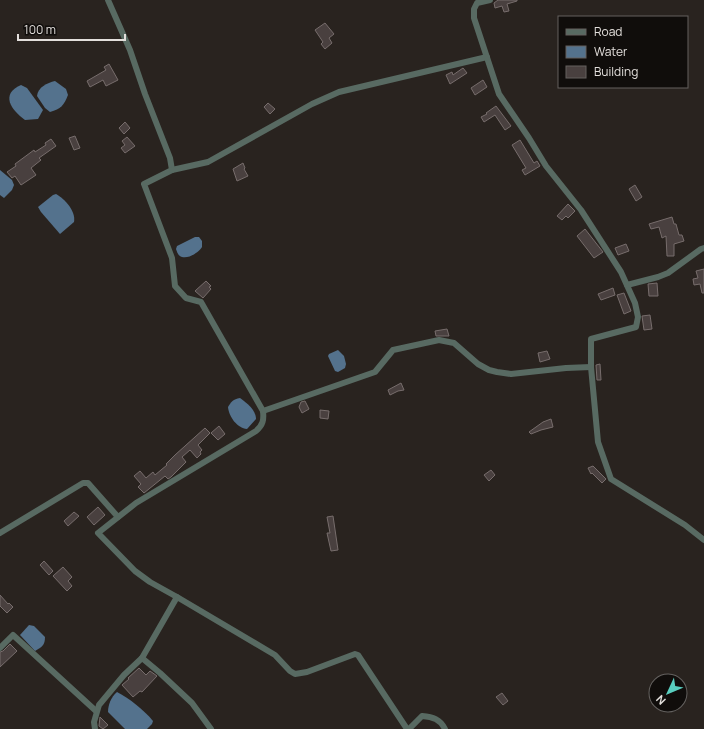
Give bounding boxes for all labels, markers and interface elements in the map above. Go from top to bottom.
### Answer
scale bar [18,16,125,42]
legend [558,16,688,88]
text: 100 m [24,21,56,38]
text: Road [594,23,622,40]
text: Water [594,43,628,60]
text: Building [594,63,638,80]
north arrow [648,673,688,713]
text: N [652,692,669,708]

